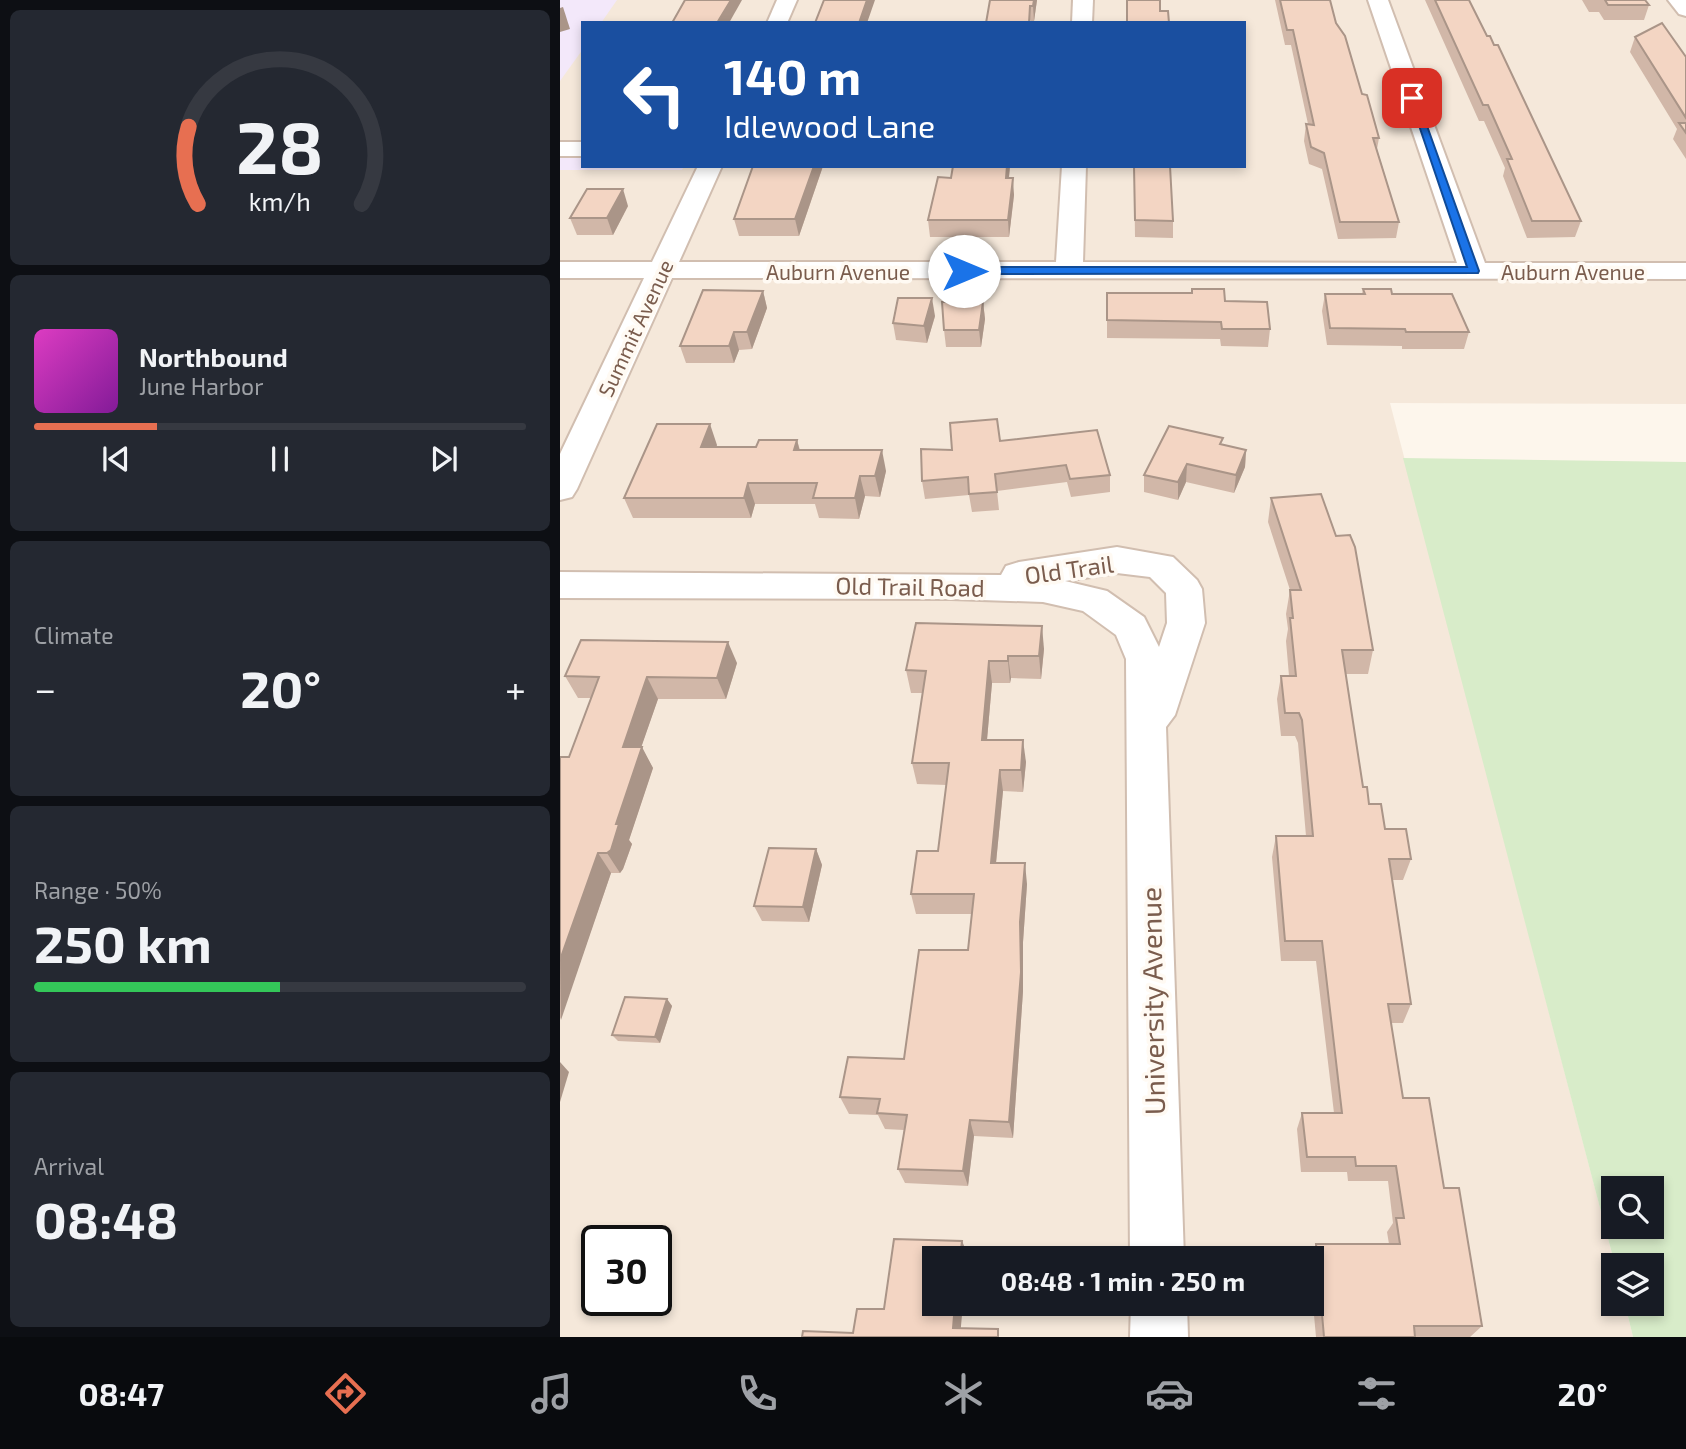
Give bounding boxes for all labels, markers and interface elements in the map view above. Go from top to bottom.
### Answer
text: 140 m [724,46,861,105]
icon: left [609,49,700,140]
pin [1382,68,1442,128]
icon: arrive [1393,79,1431,117]
text: 28 [236,101,324,189]
text: Idlewood Lane [724,106,935,144]
text: km/h [249,186,311,216]
position arrow [927,234,1001,308]
street label: Summit Avenue [592,256,678,400]
street label: Auburn Avenue [766,259,910,284]
street label: Auburn Avenue [1501,259,1645,284]
text: Northbound [139,341,288,372]
text: June Harbor [139,372,263,400]
icon: previous [97,440,135,478]
icon: pause [261,440,299,478]
icon: next [425,440,463,478]
street label: Old Trail [1023,548,1115,590]
street label: Old Trail Road [835,570,985,602]
text: Climate [34,621,114,649]
text: 20° [240,656,321,718]
text: − [34,665,56,711]
text: + [505,665,526,711]
text: Range · 50% [34,876,162,904]
street label: University Avenue [1133,887,1171,1115]
text: 250 km [34,911,212,973]
text: Arrival [34,1152,104,1180]
map controls [1601,1176,1664,1316]
button: search [1601,1176,1664,1239]
text: 08:48 [34,1187,178,1249]
speed limit sign: 30 [581,1225,672,1316]
button: layers [1601,1253,1664,1316]
text: 08:48 · 1 min · 250 m [1001,1265,1245,1296]
icon: directions [321,1369,370,1418]
icon: music [527,1369,576,1418]
icon: phone [733,1369,782,1418]
icon: climate [939,1369,988,1418]
icon: car [1145,1369,1194,1418]
icon: filters [1352,1369,1401,1418]
text: 08:47 [79,1374,164,1412]
text: 20° [1558,1374,1607,1412]

